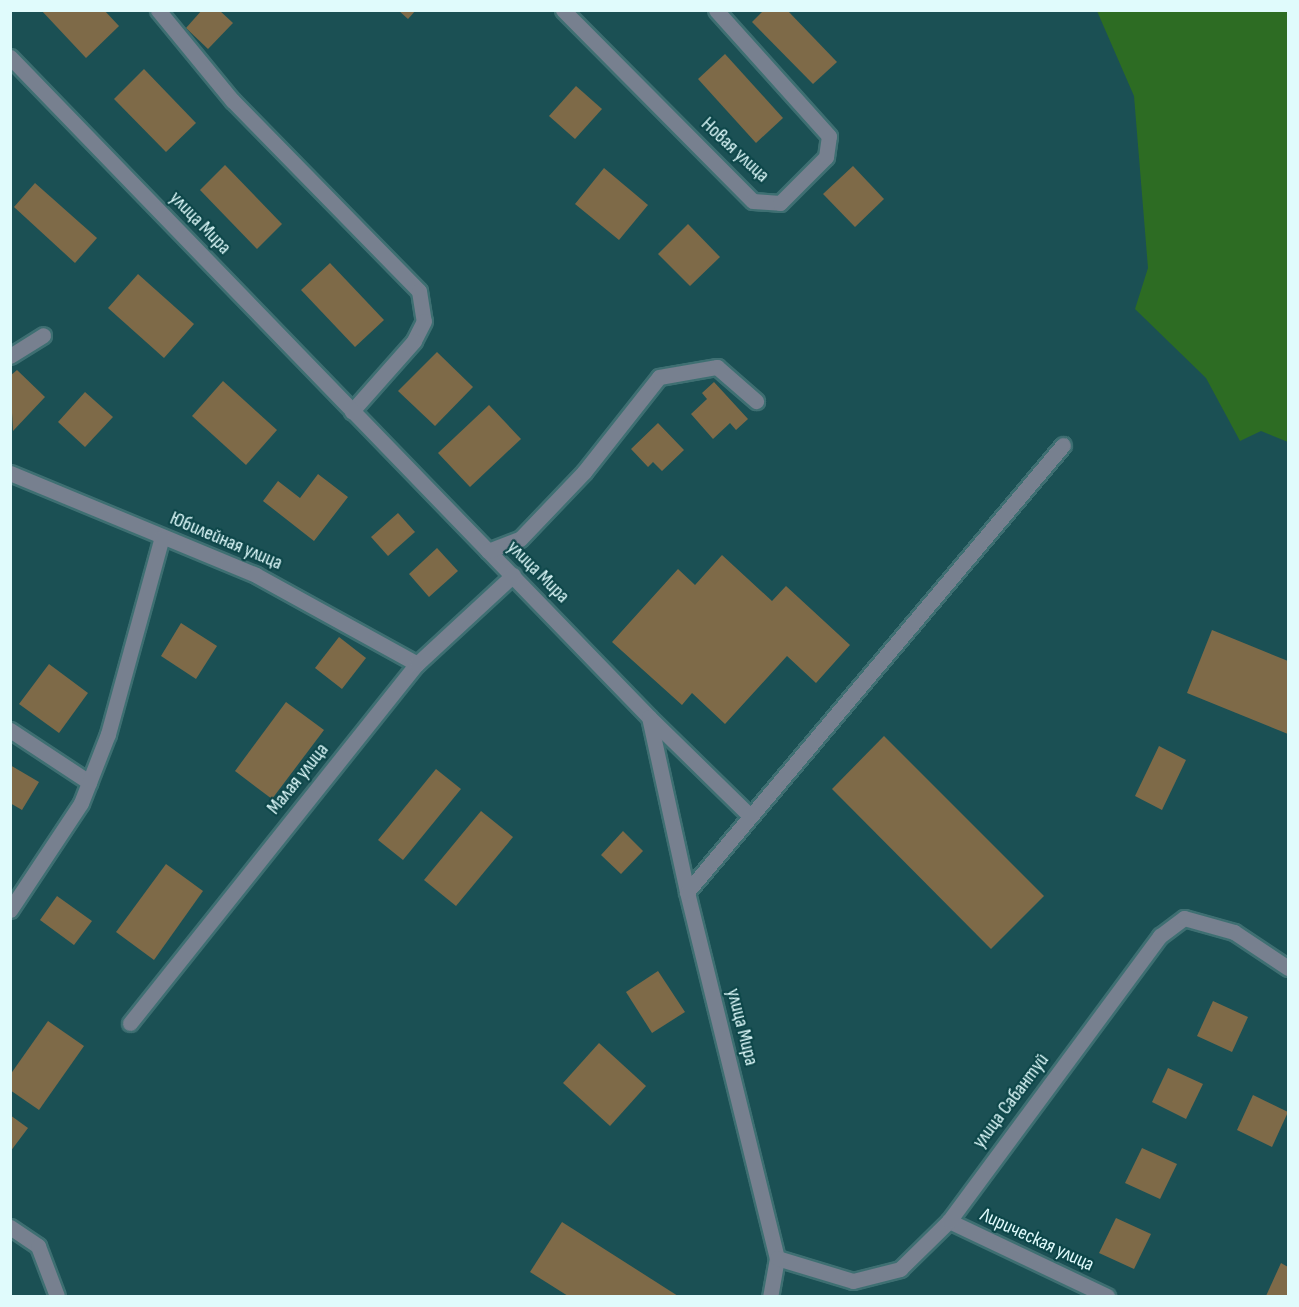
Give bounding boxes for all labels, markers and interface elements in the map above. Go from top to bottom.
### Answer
street label: Новая улица [696,112,774,188]
street label: улица Мира [164,186,236,260]
street label: Юбилейная улица [166,507,286,575]
street label: улица Мира [502,536,574,608]
street label: Малая улица [262,739,334,819]
street label: улица Мира [721,986,763,1068]
street label: улица Сабантуй [968,1049,1054,1153]
street label: Лирическая улица [976,1203,1098,1277]

